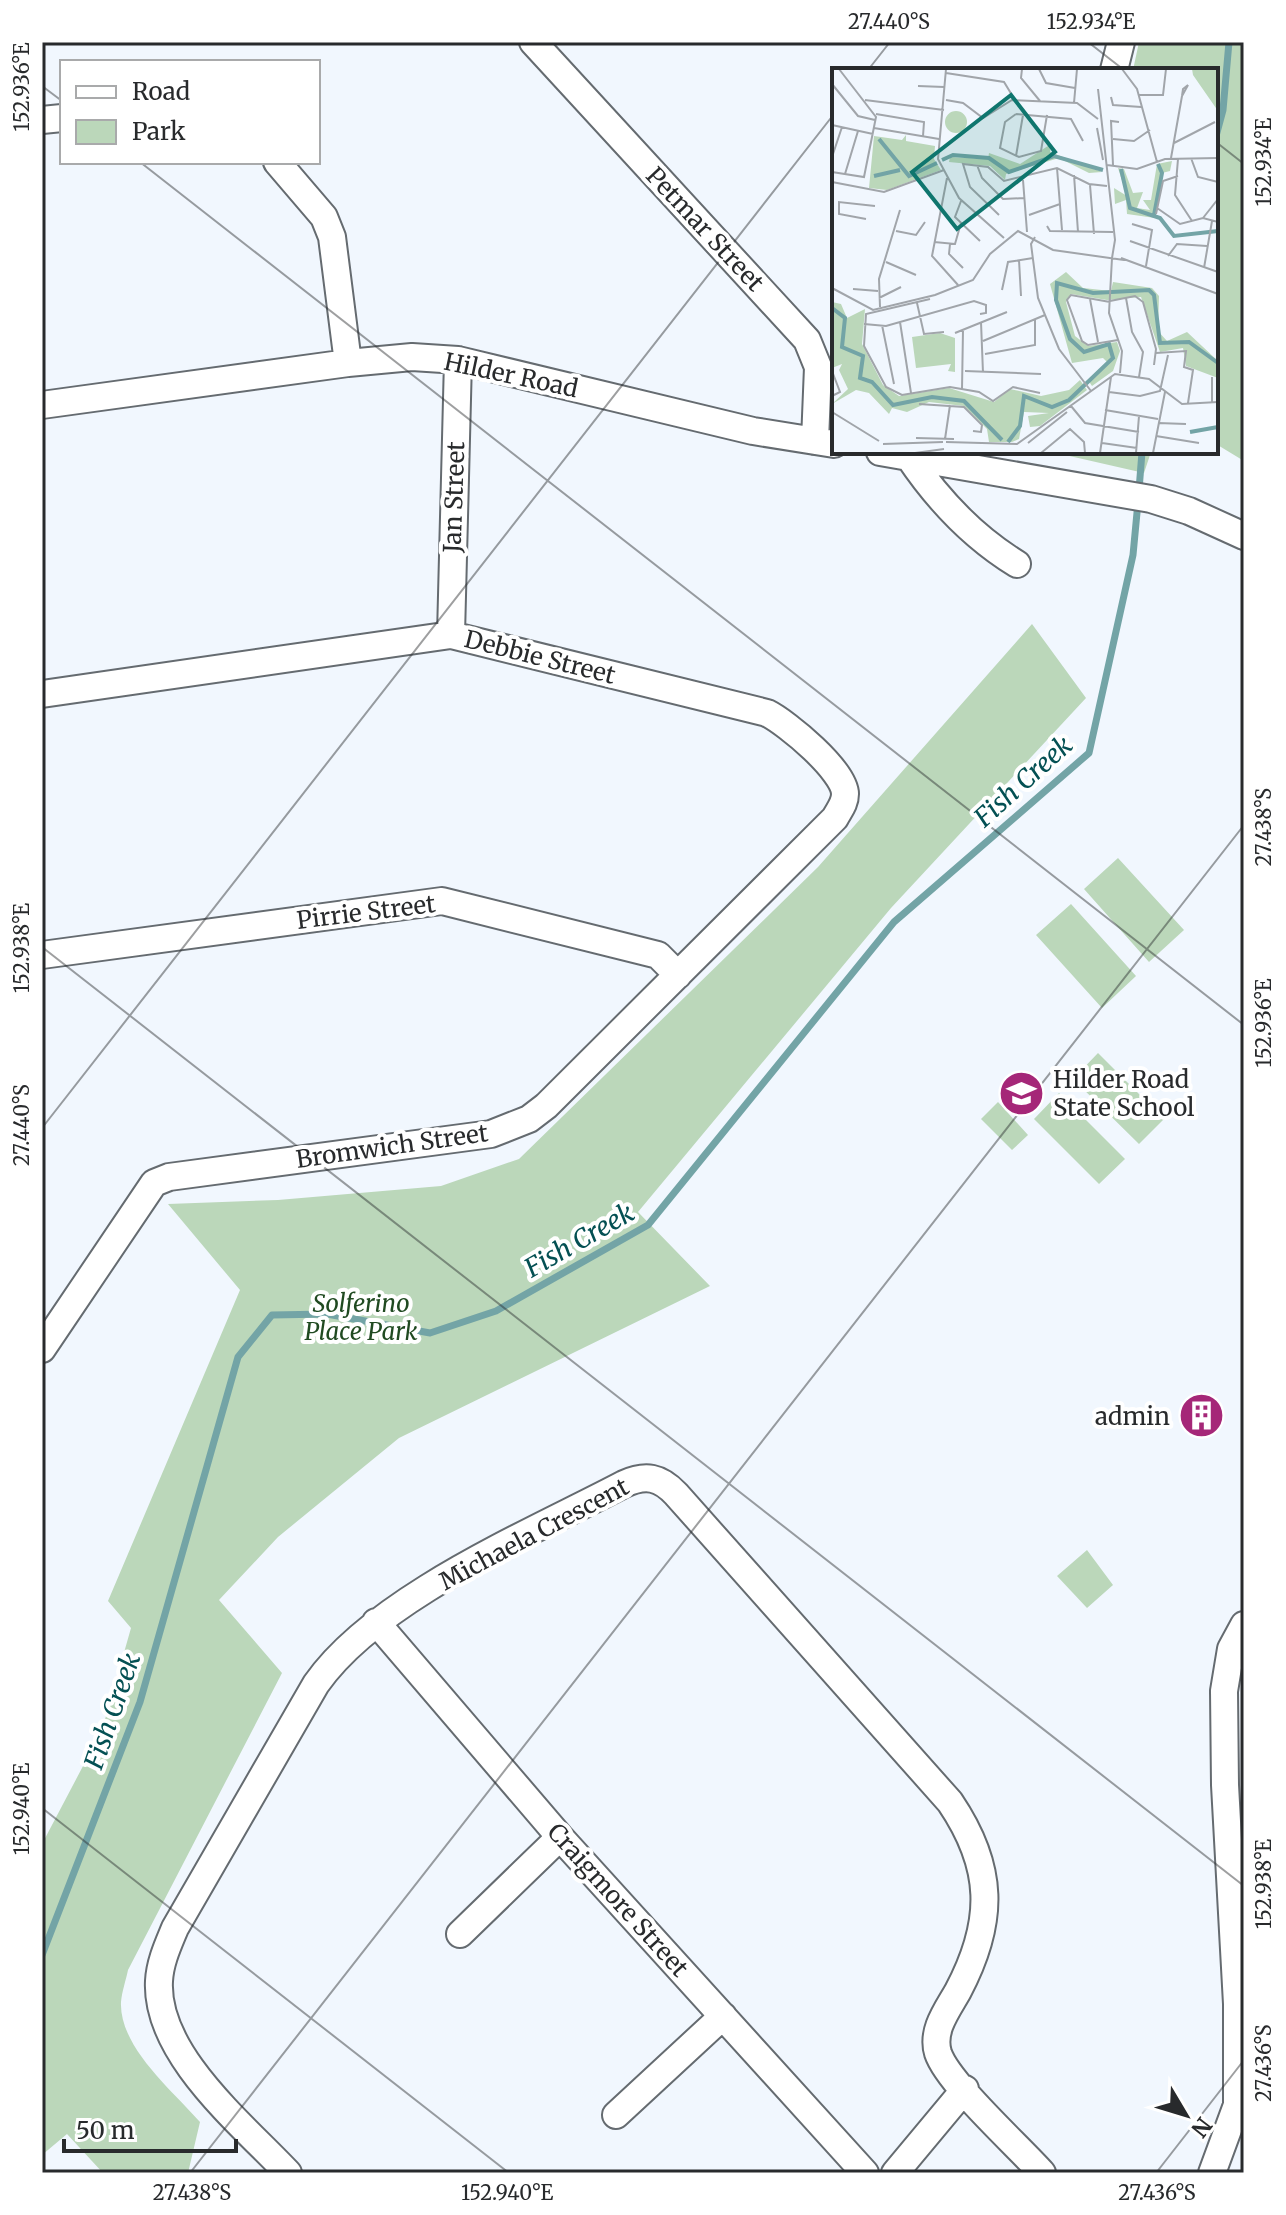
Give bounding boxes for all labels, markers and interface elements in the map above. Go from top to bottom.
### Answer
text: 27.440°S [848,9,930,34]
text: 152.934°E [1047,9,1135,34]
text: 152.936°E [9,42,34,131]
legend [60,60,320,164]
inset map [832,68,1218,454]
text: Road [132,76,190,107]
text: Park [132,116,186,147]
text: 152.934°E [1251,118,1276,206]
street label: Petmar Street [639,160,771,298]
street label: Hilder Road [441,346,581,404]
street label: Jan Street [437,440,471,554]
street label: Debbie Street [461,623,619,691]
water label: Fish Creek [966,728,1079,834]
text: 27.438°S [1251,788,1276,866]
street label: Pirrie Street [295,888,438,936]
text: 152.938°E [9,903,34,993]
text: 152.936°E [1251,978,1276,1067]
place label: Hilder Road State School [1053,1064,1195,1123]
school or university icon: Hilder Road State School [998,1069,1046,1117]
text: 27.440°S [9,1084,34,1166]
street label: Bromwich Street [294,1117,491,1175]
water label: Fish Creek [518,1196,639,1285]
park label: Solferino Place Park [304,1288,418,1347]
building icon: admin [1177,1392,1225,1440]
place label: admin [1095,1401,1170,1432]
street label: Michaela Crescent [434,1471,635,1597]
water label: Fish Creek [76,1649,147,1774]
text: 152.940°E [9,1763,34,1855]
street label: Craigmore Street [541,1817,696,1984]
text: 152.938°E [1251,1839,1276,1929]
text: 27.436°S [1251,2024,1276,2102]
north arrow [1146,2075,1226,2155]
scale bar [64,2103,236,2153]
text: N [1185,2112,1218,2143]
text: 50 m [76,2115,135,2146]
text: 27.438°S [153,2180,231,2205]
text: 152.940°E [461,2180,553,2205]
text: 27.436°S [1118,2180,1196,2205]

